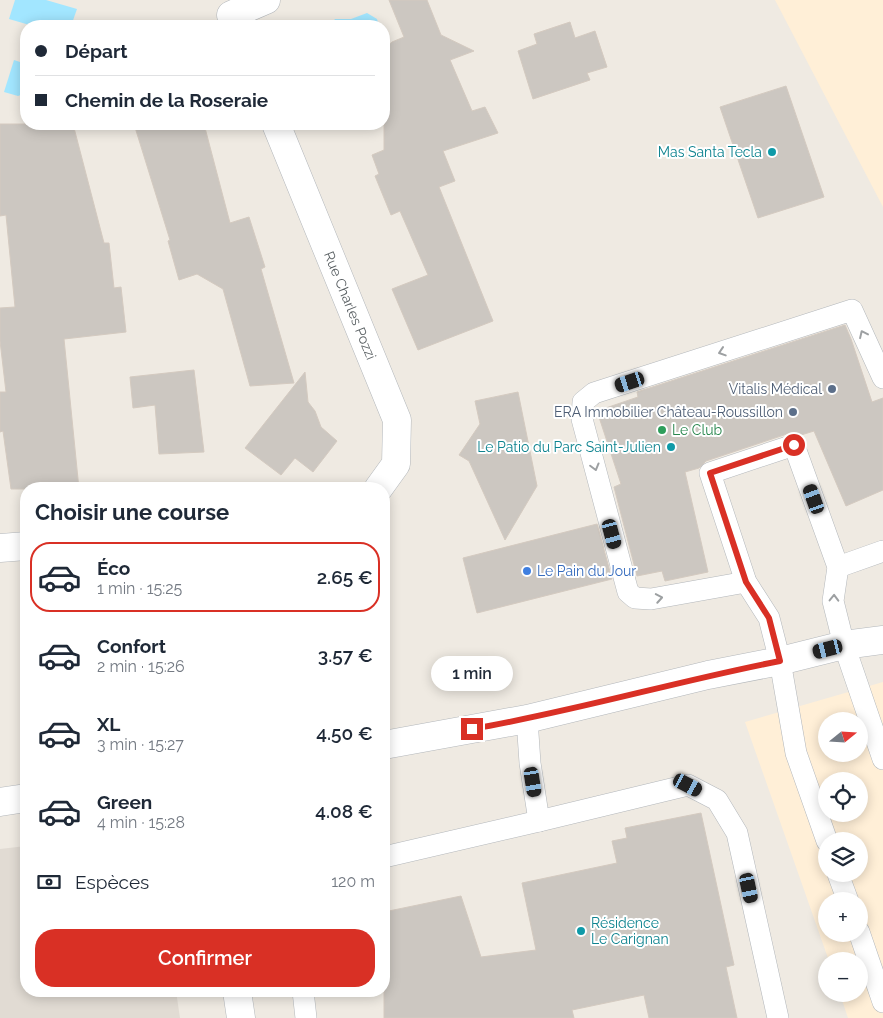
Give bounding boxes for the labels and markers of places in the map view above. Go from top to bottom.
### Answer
place label: Mas Santa Tecla [658,144,762,160]
marker: Mas Santa Tecla [766,146,778,158]
place label: Vitalis Médical [729,381,822,397]
marker: Vitalis Médical [826,383,838,395]
place label: ERA Immobilier Château-Roussillon [554,404,783,420]
marker: ERA Immobilier Château-Roussillon [787,406,799,418]
place label: Le Club [672,422,723,438]
marker: Le Club [656,424,668,436]
place label: Le Patio du Parc Saint-Julien [477,439,661,455]
marker: Le Patio du Parc Saint-Julien [665,441,677,453]
place label: Le Pain du Jour [537,563,636,579]
marker: Le Pain du Jour [521,565,533,577]
place label: Résidence Le Carignan [591,915,669,947]
marker: Résidence Le Carignan [575,925,587,937]

